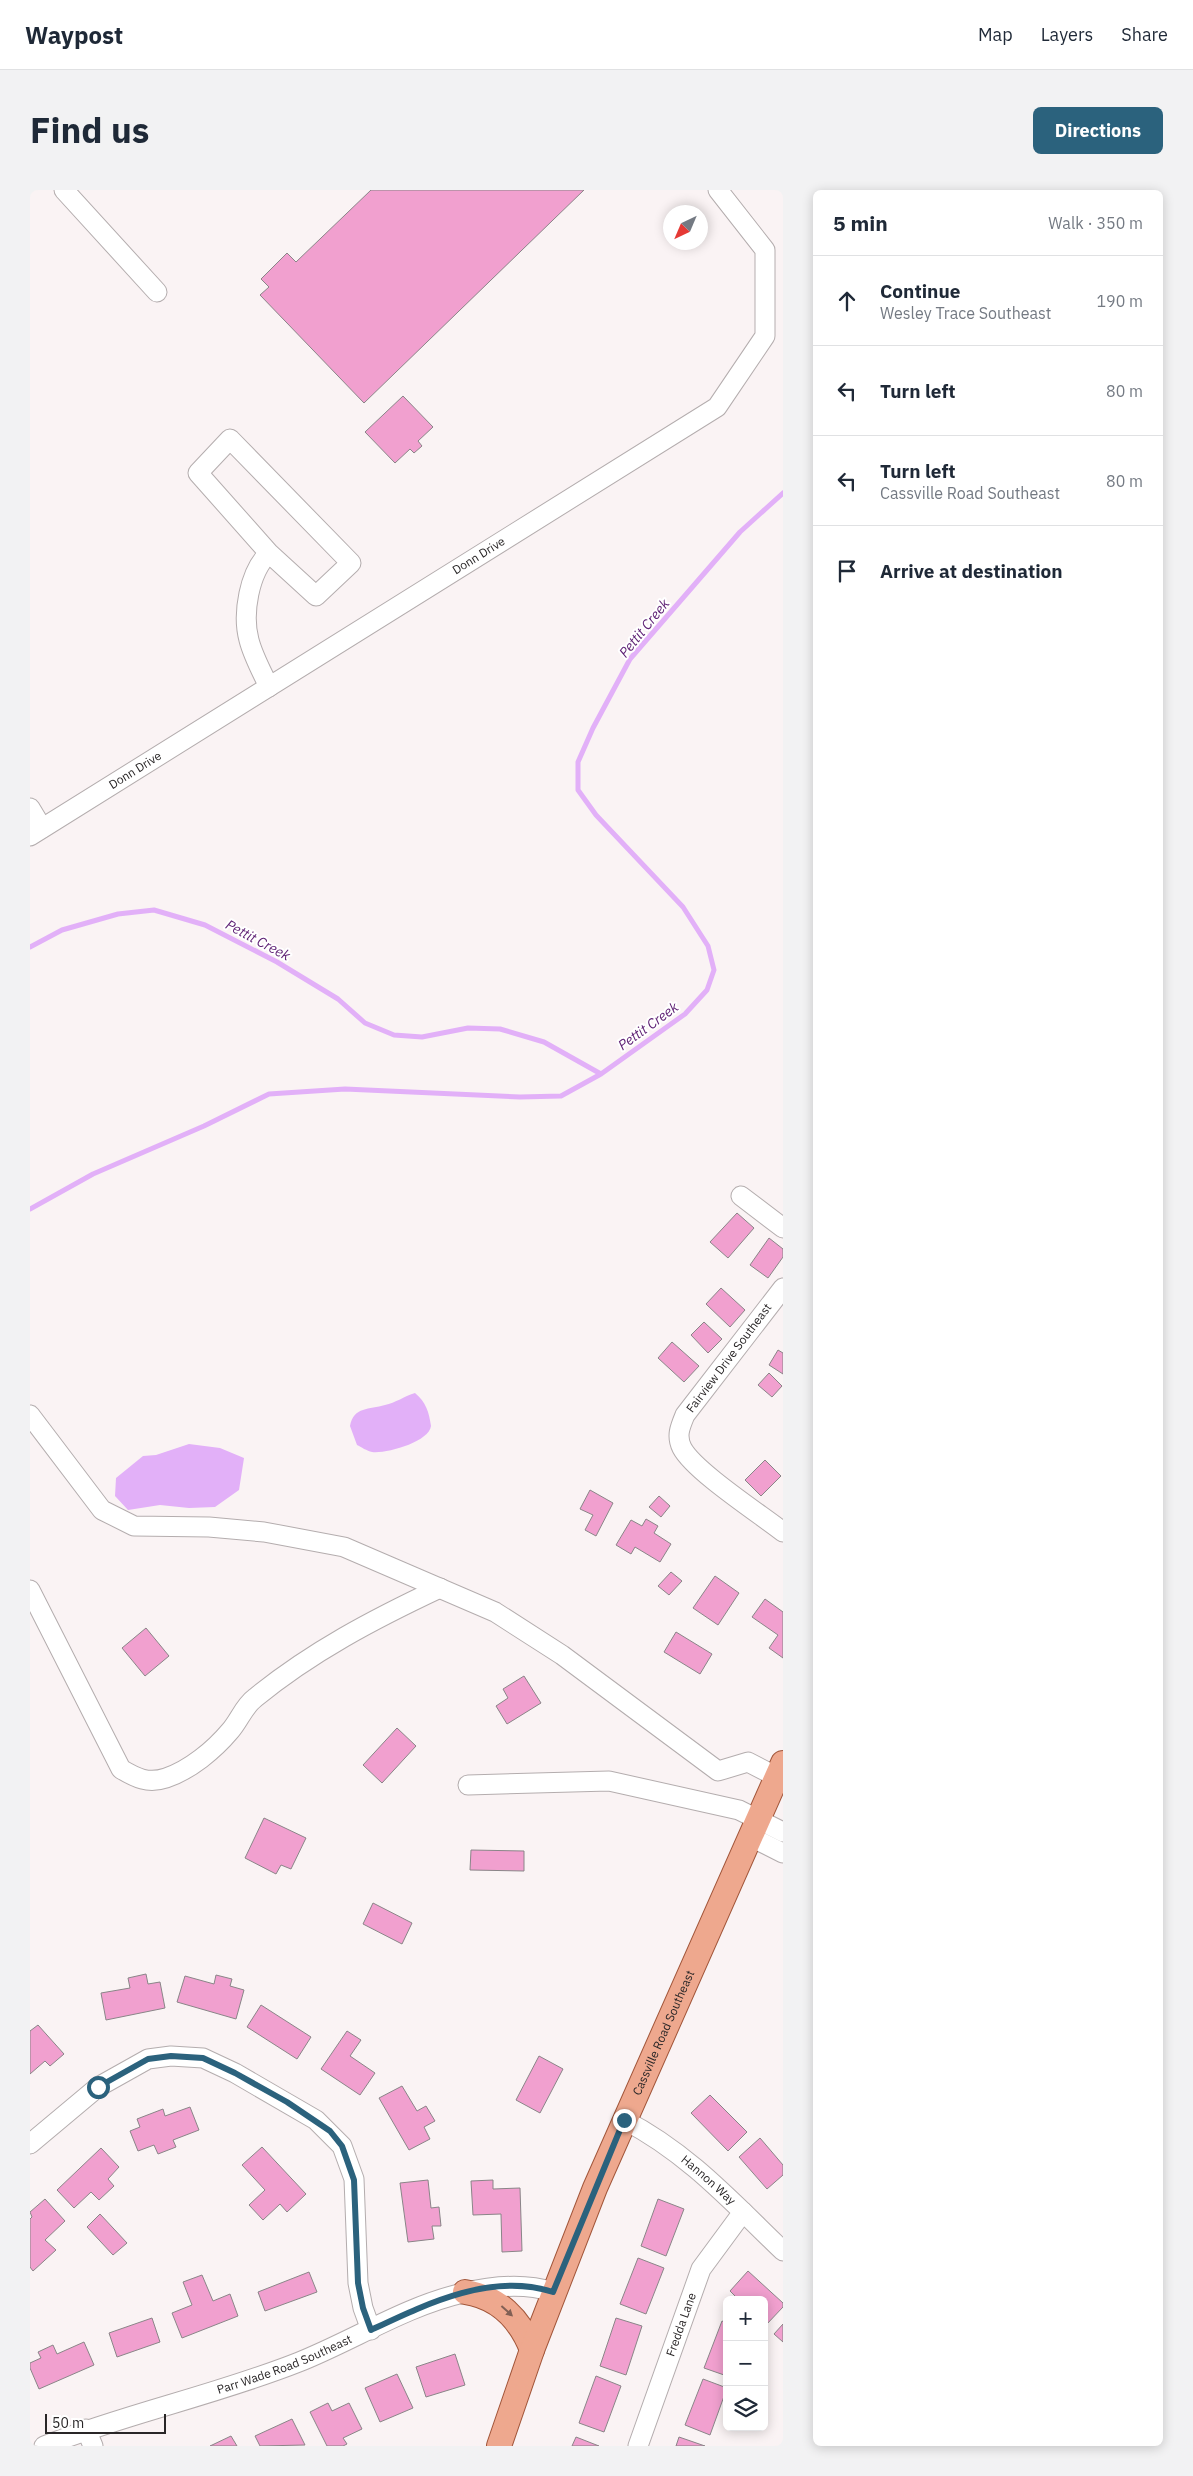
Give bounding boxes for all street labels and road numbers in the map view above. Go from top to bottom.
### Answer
street label: Donn Drive [449,533,508,577]
street label: Donn Drive [106,748,164,792]
street label: Fairview Drive Southeast [683,1300,775,1415]
street label: Cassville Road Southeast [629,1968,697,2098]
street label: Hannon Way [678,2152,739,2208]
street label: Fredda Lane [663,2290,699,2358]
street label: Parr Wade Road Southeast [215,2331,354,2397]

